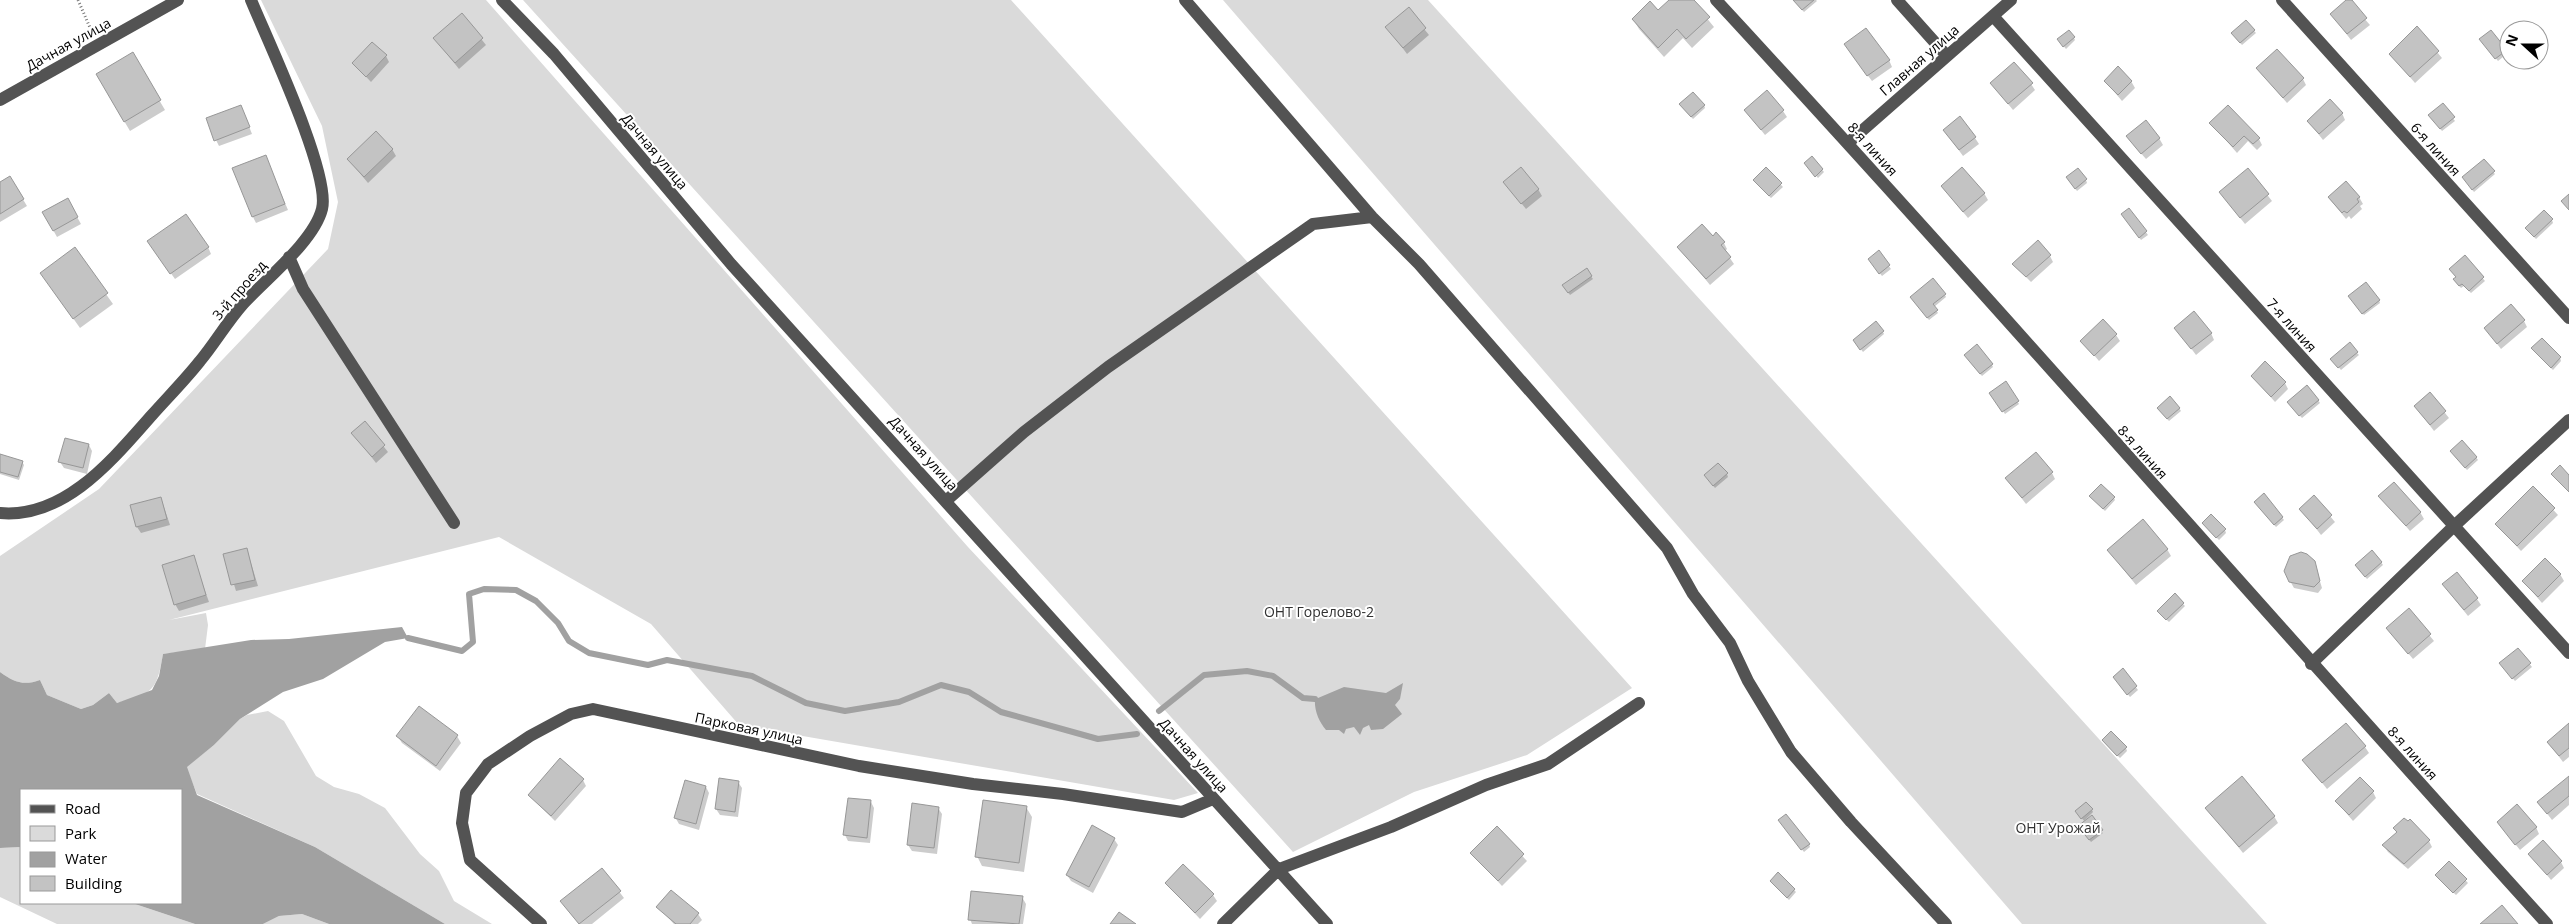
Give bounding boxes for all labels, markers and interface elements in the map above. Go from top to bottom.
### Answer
street label: Дачная улица [22,13,114,75]
street label: Главная улица [1875,20,1963,100]
north arrow [2499,20,2549,70]
text: N [2500,31,2522,49]
street label: Дачная улица [617,109,693,193]
street label: 8-я линия [1844,118,1902,180]
street label: 6-я линия [2407,118,2465,180]
street label: 3-й проезд [208,256,270,324]
street label: 7-я линия [2263,294,2321,356]
street label: Дачная улица [885,412,963,494]
street label: 8-я линия [2114,421,2172,483]
park label: ОНТ Горелово-2 [1264,602,1374,621]
street label: Парковая улица [693,707,805,749]
street label: Дачная улица [1155,714,1233,796]
street label: 8-я линия [2384,722,2442,784]
legend [20,789,182,904]
text: Road [65,798,101,818]
park label: ОНТ Урожай [2015,818,2101,837]
text: Park [65,823,96,843]
text: Water [65,848,107,868]
text: Building [65,873,122,893]

